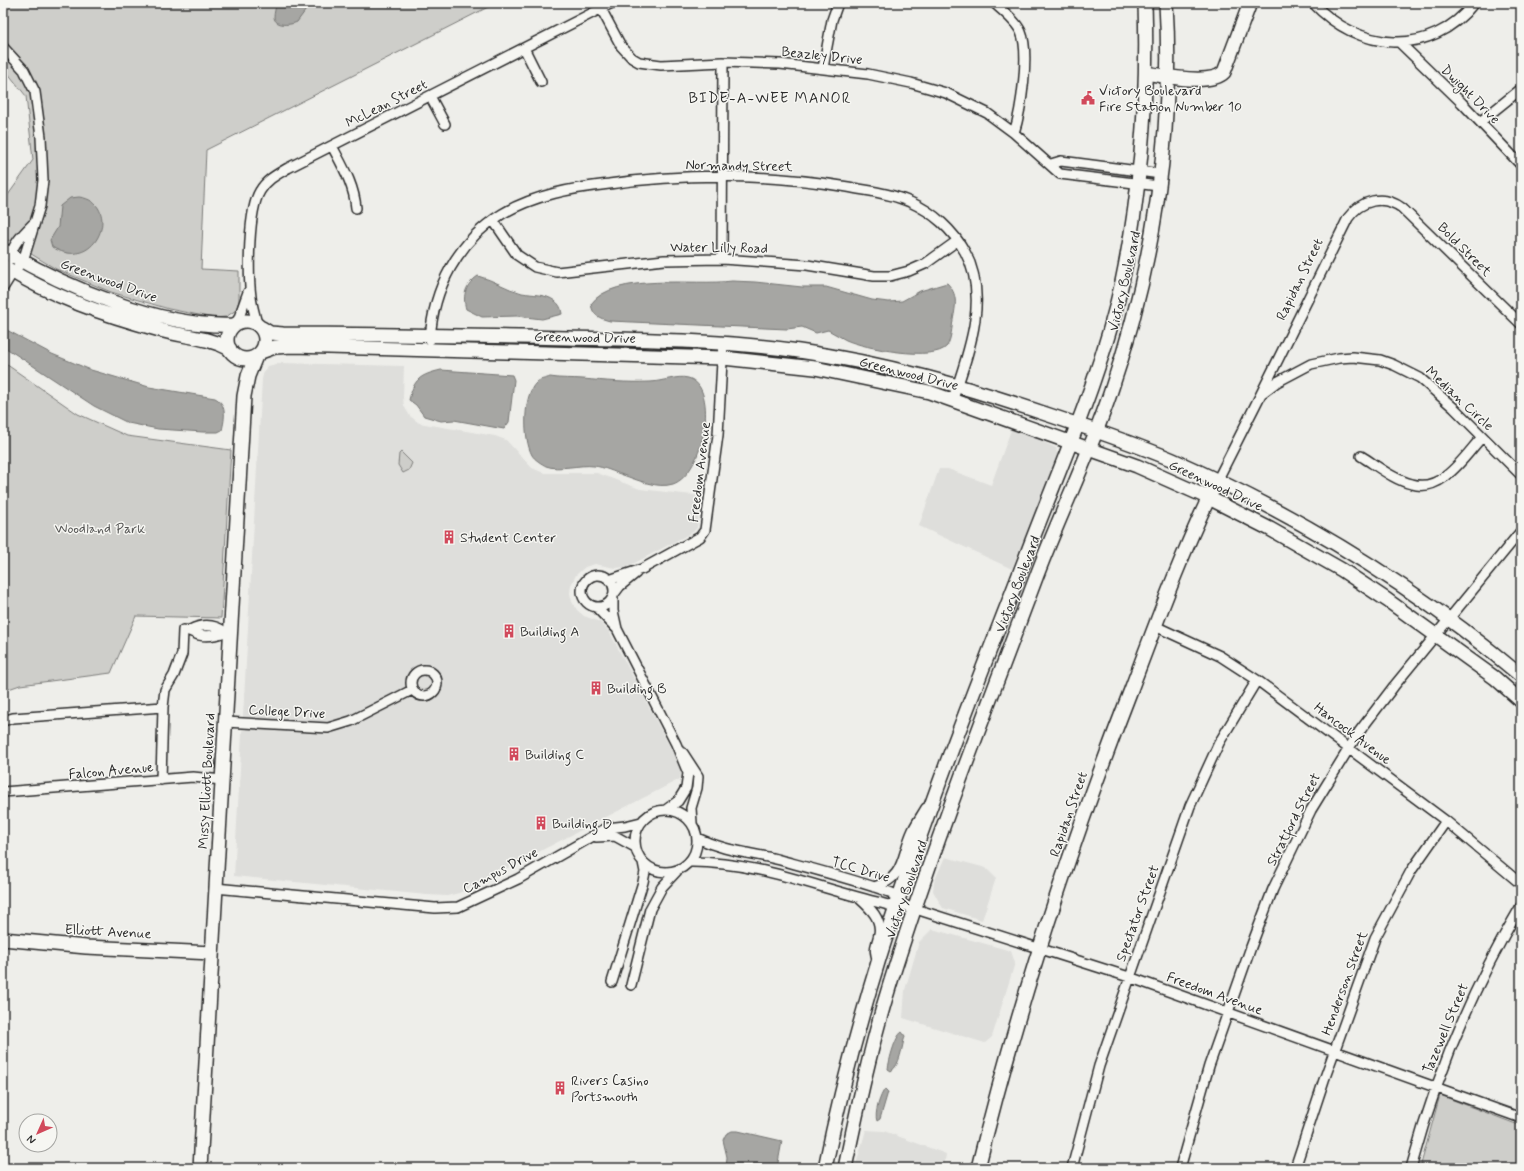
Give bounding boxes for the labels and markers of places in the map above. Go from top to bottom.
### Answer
place label: Victory Boulevard Fire Station Number 10 [1099,82,1242,116]
public building icon: Victory Boulevard Fire Station Number 10 [1080,90,1096,106]
building icon: Student Center [441,529,457,545]
place label: Student Center [460,529,556,547]
building icon: Building A [501,623,517,639]
place label: Building A [520,623,579,643]
building icon: Building B [588,680,604,696]
place label: Building B [607,680,666,700]
building icon: Building C [506,746,522,762]
place label: Building C [525,746,584,766]
building icon: Building D [533,815,549,831]
place label: Building D [552,815,612,835]
place label: Rivers Casino Portsmouth [571,1072,649,1106]
building icon: Rivers Casino Portsmouth [552,1080,568,1096]

